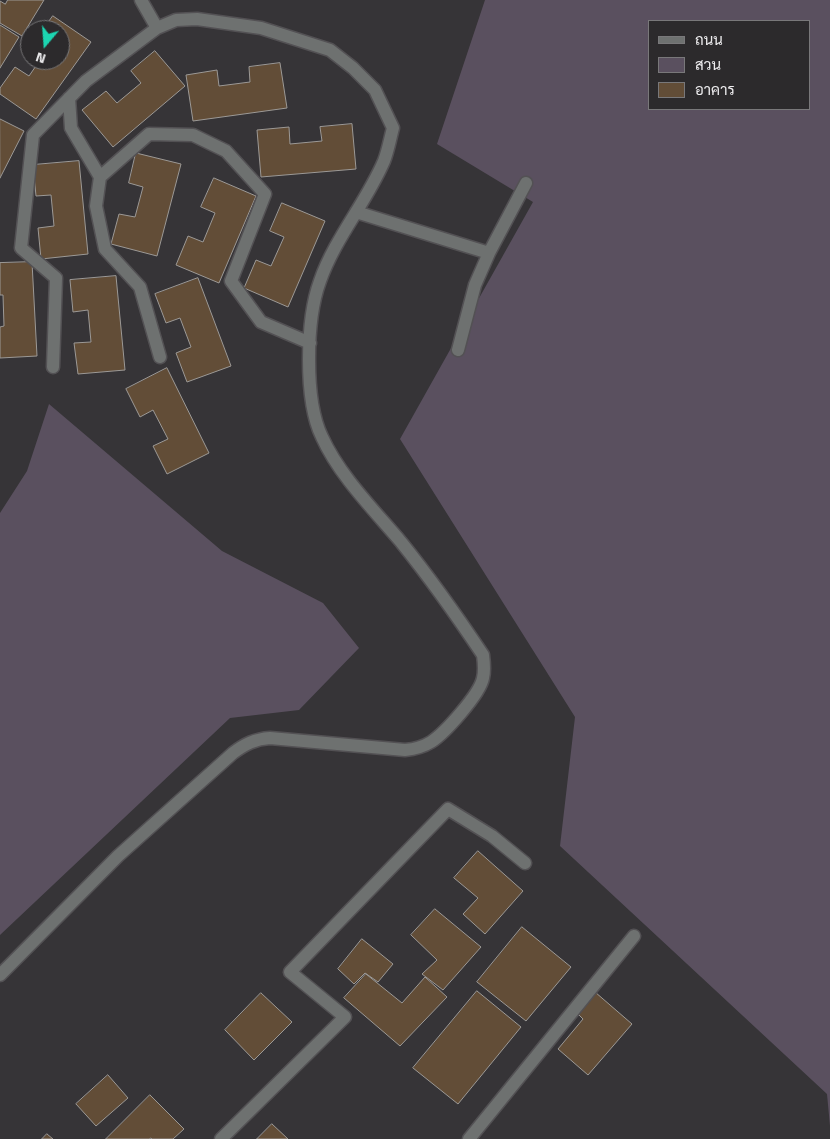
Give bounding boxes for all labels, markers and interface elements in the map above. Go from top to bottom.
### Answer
north arrow [20,20,70,70]
legend [648,20,810,110]
text: ถนน [695,28,723,51]
text: N [33,47,48,70]
text: สวน [695,53,721,76]
text: อาคาร [695,78,735,101]

